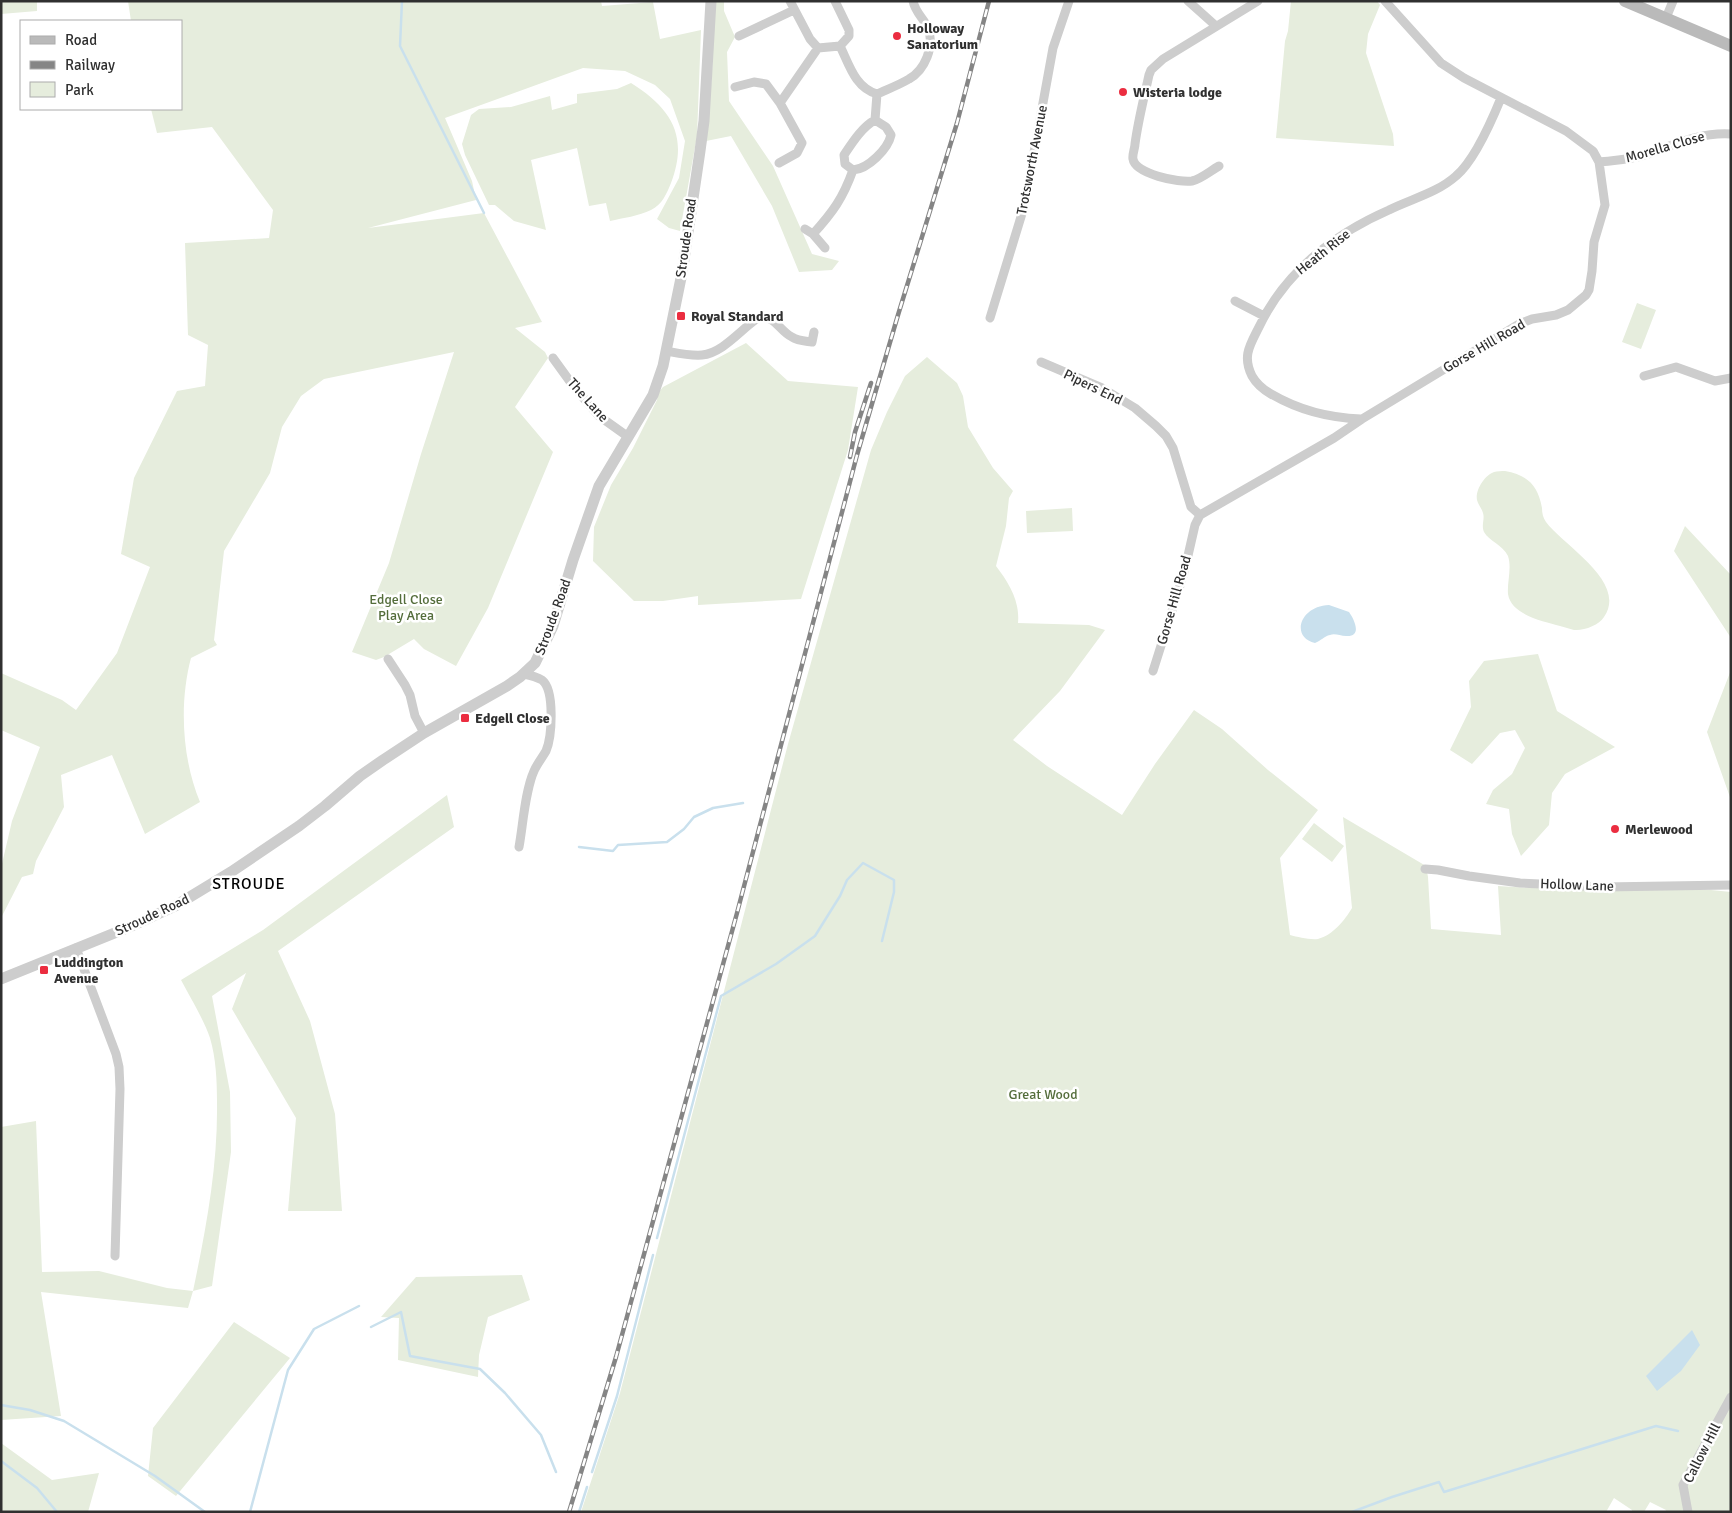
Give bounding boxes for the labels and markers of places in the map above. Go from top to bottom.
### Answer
place label: Holloway Sanatorium [907,20,978,53]
marker: Holloway Sanatorium [891,30,903,42]
place label: Wisteria lodge [1133,84,1222,101]
marker: Wisteria lodge [1117,86,1129,98]
place label: Royal Standard [691,308,784,325]
marker: Royal Standard [675,310,687,322]
place label: Edgell Close [475,710,550,727]
marker: Edgell Close [459,712,471,724]
place label: Merlewood [1625,821,1693,838]
marker: Merlewood [1609,823,1621,835]
place label: Luddington Avenue [54,954,124,987]
marker: Luddington Avenue [38,964,50,976]

